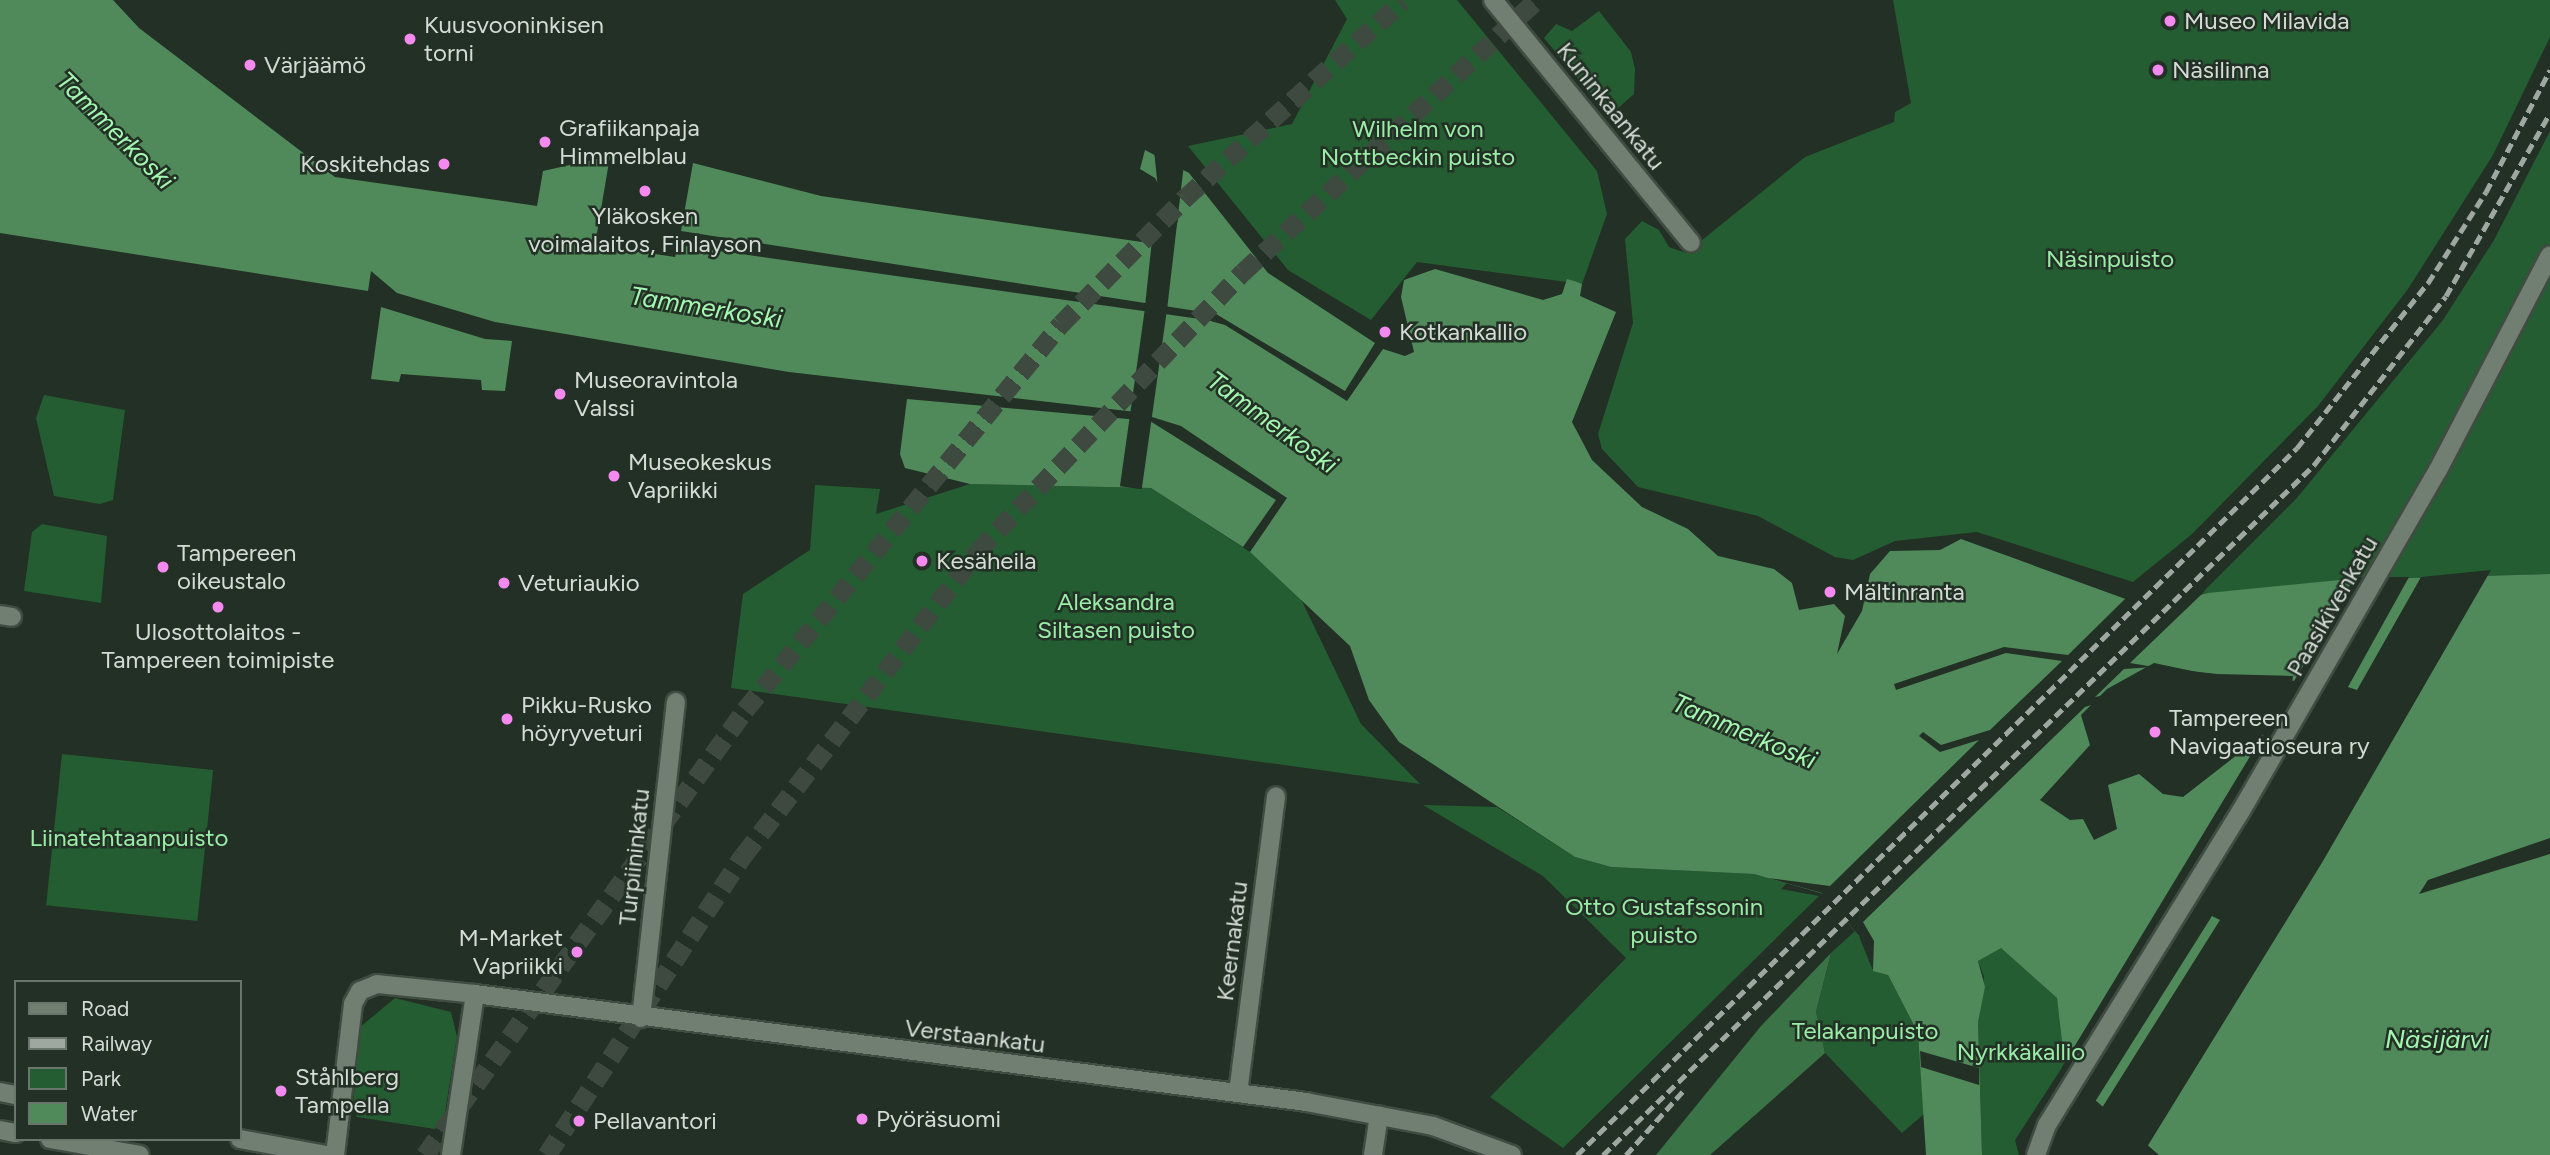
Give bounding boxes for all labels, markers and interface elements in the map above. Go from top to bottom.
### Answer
place label: Museo Milavida [2184,7,2349,35]
place label: Kuusvooninkisen torni [424,11,604,67]
marker: Museo Milavida [2162,13,2178,29]
marker: Kuusvooninkisen torni [402,31,418,47]
street label: Kuninkaankatu [1551,36,1671,176]
place label: Värjäämö [264,51,366,79]
place label: Näsilinna [2172,56,2269,84]
marker: Värjäämö [242,57,258,73]
marker: Näsilinna [2150,62,2166,78]
water label: Tammerkoski [50,66,180,196]
place label: Grafiikanpaja Himmelblau [559,114,700,170]
park label: Wilhelm von Nottbeckin puisto [1321,115,1515,171]
marker: Grafiikanpaja Himmelblau [537,134,553,150]
place label: Koskitehdas [300,150,430,178]
marker: Koskitehdas [436,156,452,172]
marker: Yläkosken voimalaitos, Finlayson [637,183,653,199]
place label: Yläkosken voimalaitos, Finlayson [528,202,762,258]
park label: Näsinpuisto [2046,245,2174,273]
water label: Tammerkoski [628,281,784,335]
place label: Kotkankallio [1399,318,1527,346]
marker: Kotkankallio [1377,324,1393,340]
water label: Tammerkoski [1201,365,1343,481]
place label: Museoravintola Valssi [574,366,738,422]
marker: Museoravintola Valssi [552,386,568,402]
place label: Museokeskus Vapriikki [628,448,772,504]
marker: Museokeskus Vapriikki [606,468,622,484]
street label: Paasikivenkatu [2280,531,2384,681]
place label: Tampereen oikeustalo [177,539,296,595]
place label: Kesäheila [936,547,1037,575]
marker: Kesäheila [914,553,930,569]
marker: Tampereen oikeustalo [155,559,171,575]
place label: Veturiaukio [518,569,640,597]
marker: Veturiaukio [496,575,512,591]
place label: Mältinranta [1844,578,1965,606]
marker: Mältinranta [1822,584,1838,600]
park label: Aleksandra Siltasen puisto [1037,588,1195,644]
marker: Ulosottolaitos - Tampereen toimipiste [210,599,226,615]
place label: Ulosottolaitos - Tampereen toimipiste [102,618,334,674]
water label: Tammerkoski [1667,688,1821,776]
place label: Pikku-Rusko höyryveturi [521,691,652,747]
place label: Tampereen Navigaatioseura ry [2169,704,2370,760]
marker: Pikku-Rusko höyryveturi [499,711,515,727]
marker: Tampereen Navigaatioseura ry [2147,724,2163,740]
street label: Turpiininkatu [612,787,656,927]
park label: Liinatehtaanpuisto [30,824,228,852]
street label: Keernakatu [1210,879,1254,1003]
park label: Otto Gustafssonin puisto [1565,893,1763,949]
place label: M-Market Vapriikki [458,924,563,980]
marker: M-Market Vapriikki [569,944,585,960]
legend [14,980,242,1141]
text: Road [81,996,129,1021]
street label: Verstaankatu [903,1013,1047,1059]
park label: Telakanpuisto [1792,1017,1938,1045]
water label: Näsijärvi [2385,1024,2489,1056]
text: Railway [81,1031,152,1056]
park label: Nyrkkäkallio [1957,1038,2085,1066]
place label: Ståhlberg Tampella [295,1063,399,1119]
text: Park [81,1066,121,1091]
marker: Ståhlberg Tampella [273,1083,289,1099]
text: Water [81,1101,137,1126]
place label: Pyöräsuomi [876,1105,1001,1133]
place label: Pellavantori [593,1107,717,1135]
marker: Pyöräsuomi [854,1111,870,1127]
marker: Pellavantori [571,1113,587,1129]

